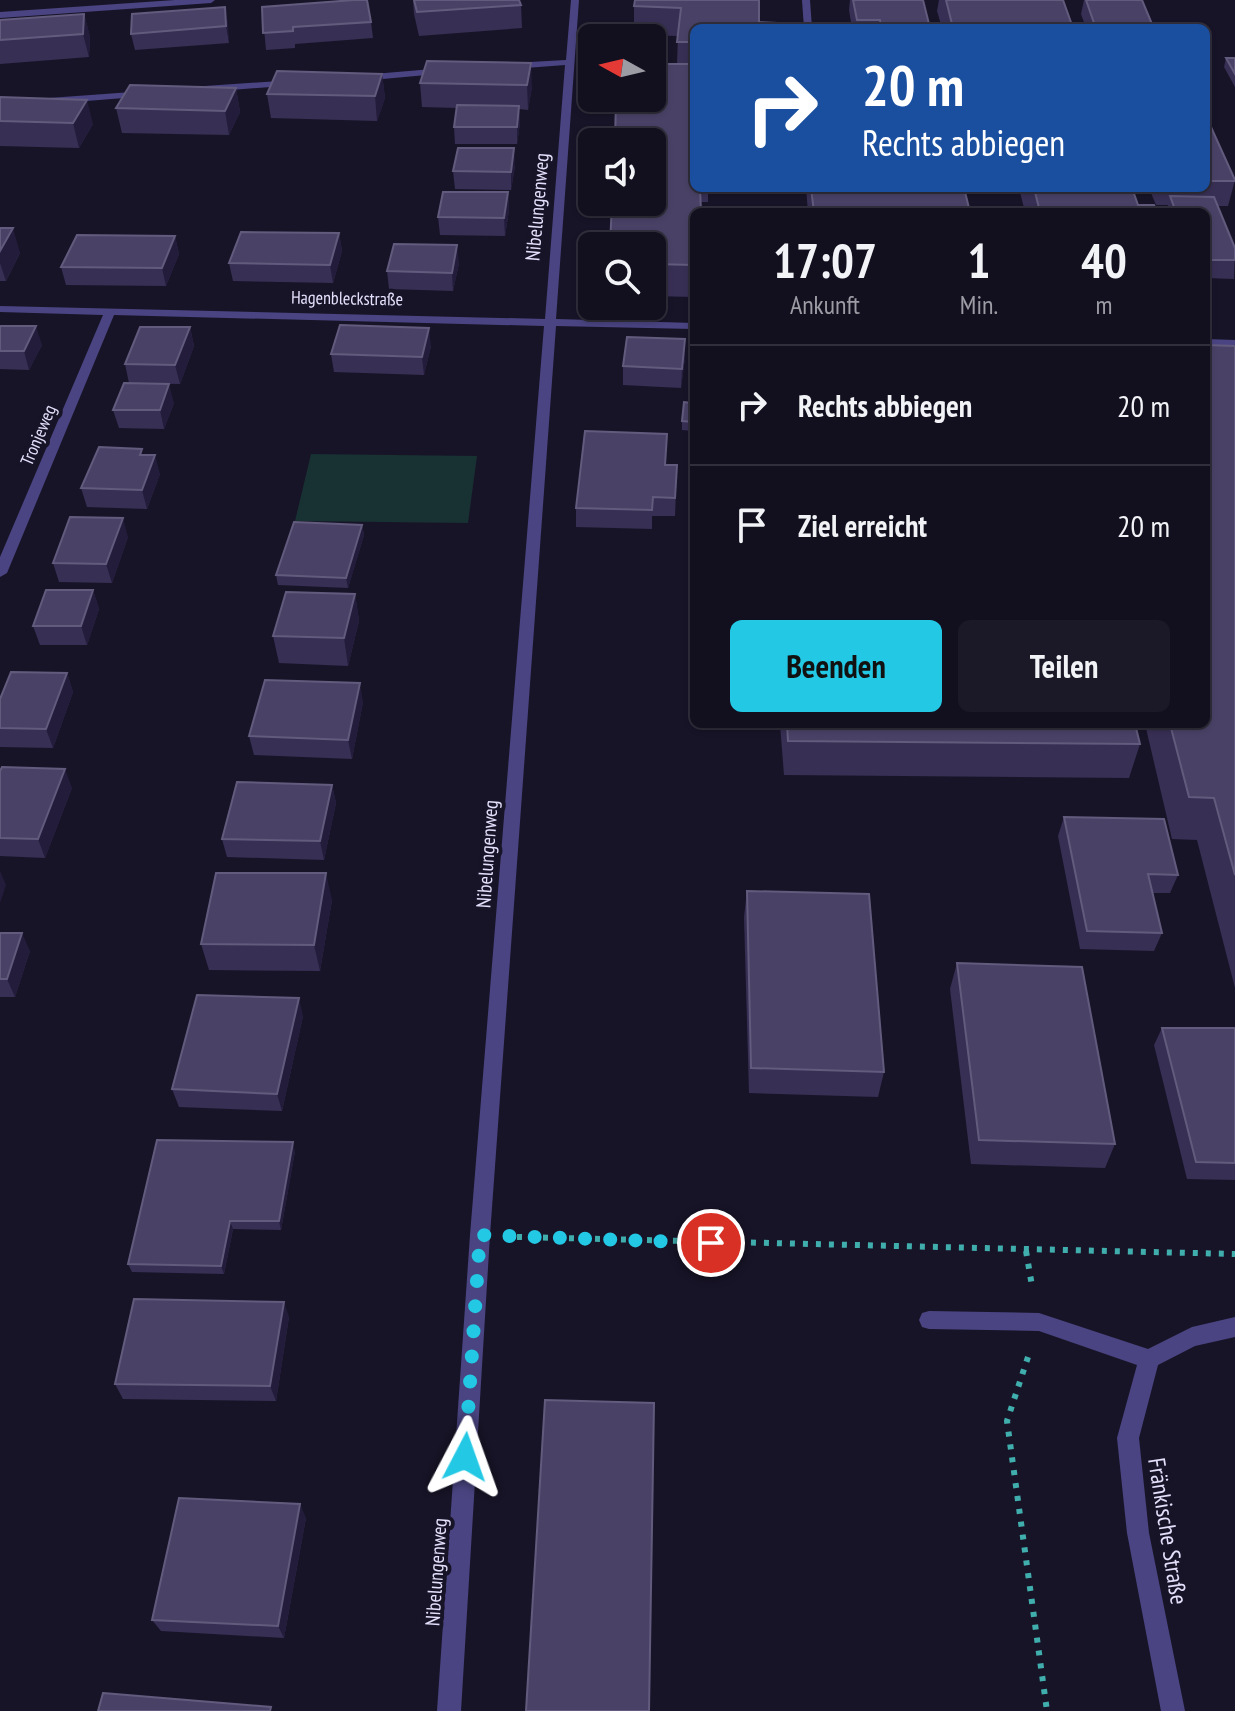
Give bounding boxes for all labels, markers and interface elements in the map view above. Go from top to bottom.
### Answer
north arrow [578,24,666,112]
map controls [578,24,666,320]
text: 20 m [862,49,964,121]
icon: right [730,56,834,160]
text: Rechts abbiegen [862,119,1065,166]
button: sound [578,128,666,216]
street label: Nibelungenweg [519,152,555,262]
text: 17:07 [773,229,877,291]
text: 1 [967,229,990,291]
text: 40 [1081,229,1127,291]
button: search [578,232,666,320]
street label: Hagenbleckstraße [291,286,403,310]
text: Ankunft [790,288,860,321]
text: Min. [960,288,998,321]
text: m [1096,288,1112,321]
icon: right [730,383,774,427]
text: Rechts abbiegen [798,386,972,425]
text: 20 m [1117,386,1170,425]
street label: Tronjeweg [15,401,61,469]
icon: arrive [730,503,774,547]
text: Ziel erreicht [798,506,927,545]
text: 20 m [1117,506,1170,545]
button: Beenden [730,620,942,712]
button: Teilen [958,620,1170,712]
street label: Nibelungenweg [470,799,504,909]
pin [677,1209,745,1277]
icon: arrive [689,1221,733,1265]
position arrow [423,1415,507,1499]
street label: Fränkische Straße [1141,1455,1195,1607]
street label: Nibelungenweg [419,1517,453,1627]

